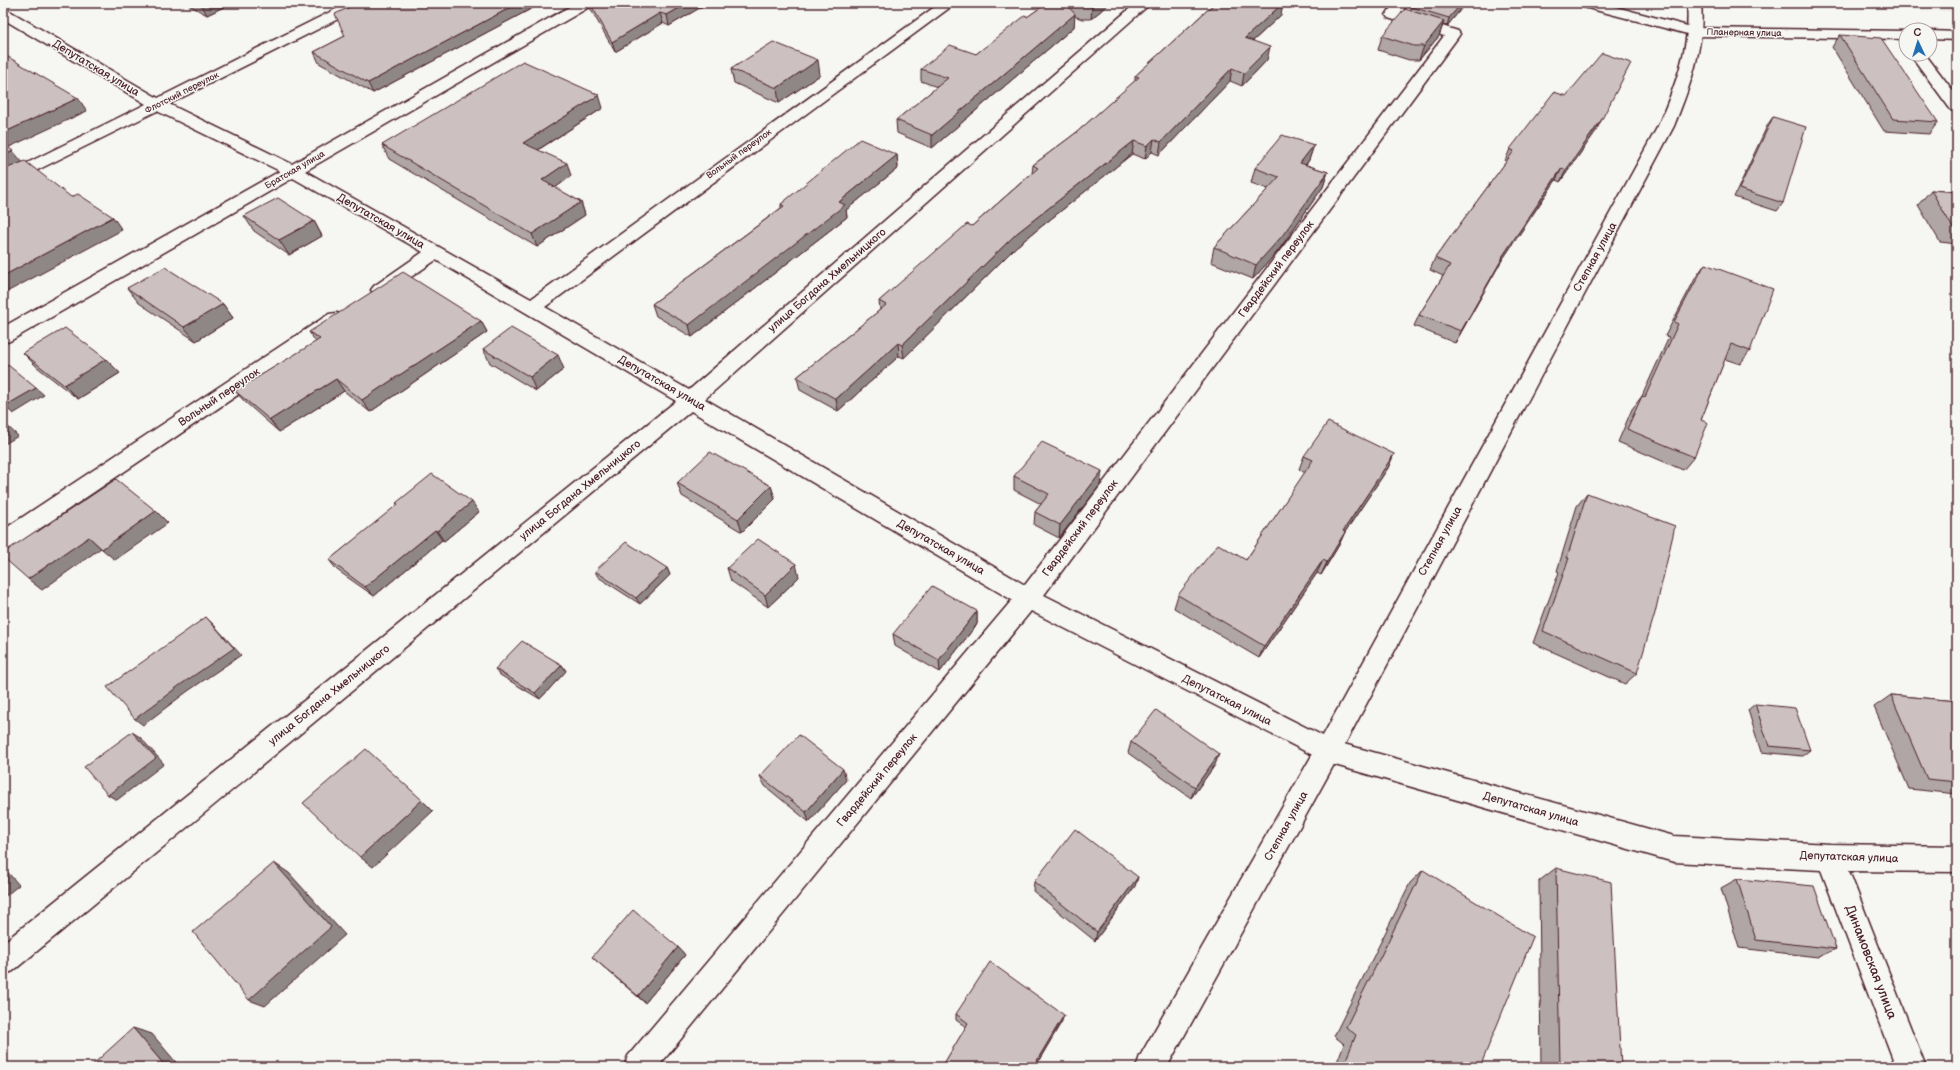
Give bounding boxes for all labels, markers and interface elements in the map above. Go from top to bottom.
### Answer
north arrow [1898,22,1938,62]
text: С [1913,26,1922,39]
street label: Планерная улица [1706,27,1782,39]
street label: Депутатская улица [50,37,142,99]
street label: Флотский переулок [143,70,221,116]
street label: Вольный переулок [704,126,774,181]
street label: Братская улица [263,148,327,192]
street label: Депутатская улица [335,191,427,252]
street label: Гвардейский переулок [1235,218,1317,320]
street label: Степная улица [1571,220,1620,294]
street label: улица Богдана Хмельницкого [765,225,889,335]
street label: Депутатская улица [616,353,708,414]
street label: Вольный переулок [176,365,262,429]
street label: улица Богдана Хмельницкого [517,437,643,543]
street label: Гвардейский переулок [1039,477,1121,579]
street label: Степная улица [1416,504,1465,578]
street label: Депутатская улица [895,517,987,578]
street label: улица Богдана Хмельницкого [266,642,392,748]
street label: Депутатская улица [1180,672,1274,728]
street label: Гвардейский переулок [834,731,920,829]
street label: Степная улица [1262,789,1311,863]
street label: Депутатская улица [1482,789,1581,829]
street label: Депутатская улица [1799,849,1899,865]
street label: Динамовская улица [1842,903,1900,1022]

